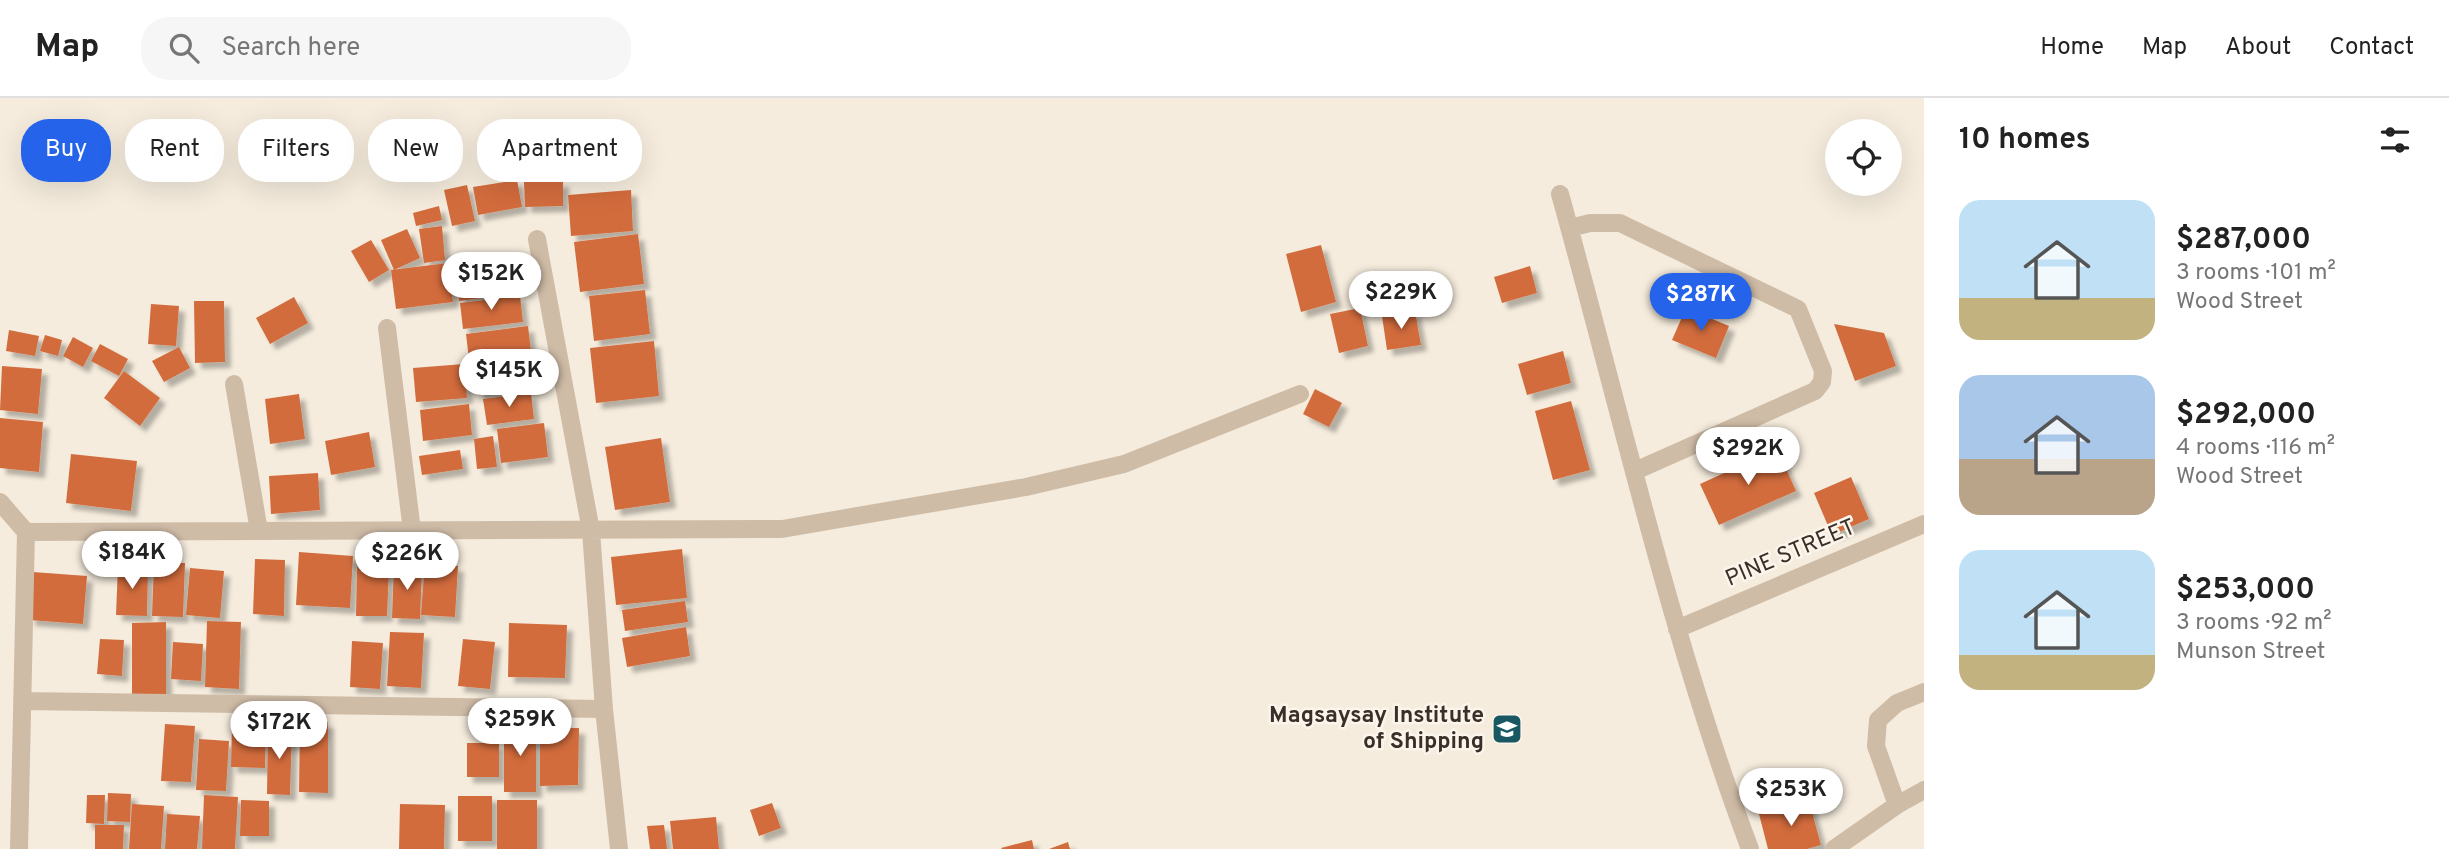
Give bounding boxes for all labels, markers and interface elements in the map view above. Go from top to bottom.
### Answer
search box [141,17,631,80]
text: Map [35,27,99,69]
icon: search [165,29,203,67]
text: Search here [221,32,360,65]
text: Home [2040,33,2104,63]
text: Map [2142,33,2187,63]
text: About [2225,33,2291,63]
text: Contact [2329,33,2414,63]
chip: Buy [21,119,111,182]
chip: Rent [125,119,224,182]
chip: Filters [238,119,354,182]
chip: New [368,119,463,182]
chip: Apartment [477,119,642,182]
map controls [1825,119,1902,196]
button: locate [1825,119,1902,196]
icon: filters [2376,121,2414,159]
text: 10 homes [1959,122,2090,159]
text: $287,000 [2176,222,2311,259]
icon: home [2015,228,2099,312]
pin: $152K [442,252,540,312]
text: 3 rooms · 101 m² [2176,259,2336,288]
text: $152K [457,260,525,289]
pin: $229K [1352,272,1450,331]
pin: $287K [1652,274,1750,333]
text: $229K [1365,279,1437,308]
text: $287K [1666,281,1736,310]
text: Wood Street [2176,288,2303,317]
pin: $145K [460,350,558,409]
text: $145K [475,357,543,386]
text: $292,000 [2176,397,2316,434]
icon: home [2015,403,2099,487]
pin: $292K [1699,428,1797,487]
text: 4 rooms · 116 m² [2176,434,2335,463]
text: $292K [1712,435,1784,464]
text: Wood Street [2176,463,2303,492]
street label: PINE STREET [1721,513,1861,595]
pin: $184K [83,532,181,591]
pin: $226K [358,532,456,592]
text: $184K [98,539,166,568]
text: $226K [371,540,443,569]
text: $253,000 [2176,572,2315,609]
icon: home [2015,578,2099,662]
text: 3 rooms · 92 m² [2176,609,2332,638]
text: Munson Street [2176,638,2326,667]
pin: $259K [471,698,569,758]
pin: $172K [230,702,328,761]
place label: Magsaysay Institute of Shipping [1269,702,1484,757]
text: $259K [484,706,556,735]
text: $172K [246,709,312,738]
school or university icon: Magsaysay Institute of Shipping [1490,712,1524,746]
pin: $253K [1742,768,1840,828]
text: $253K [1755,776,1827,805]

